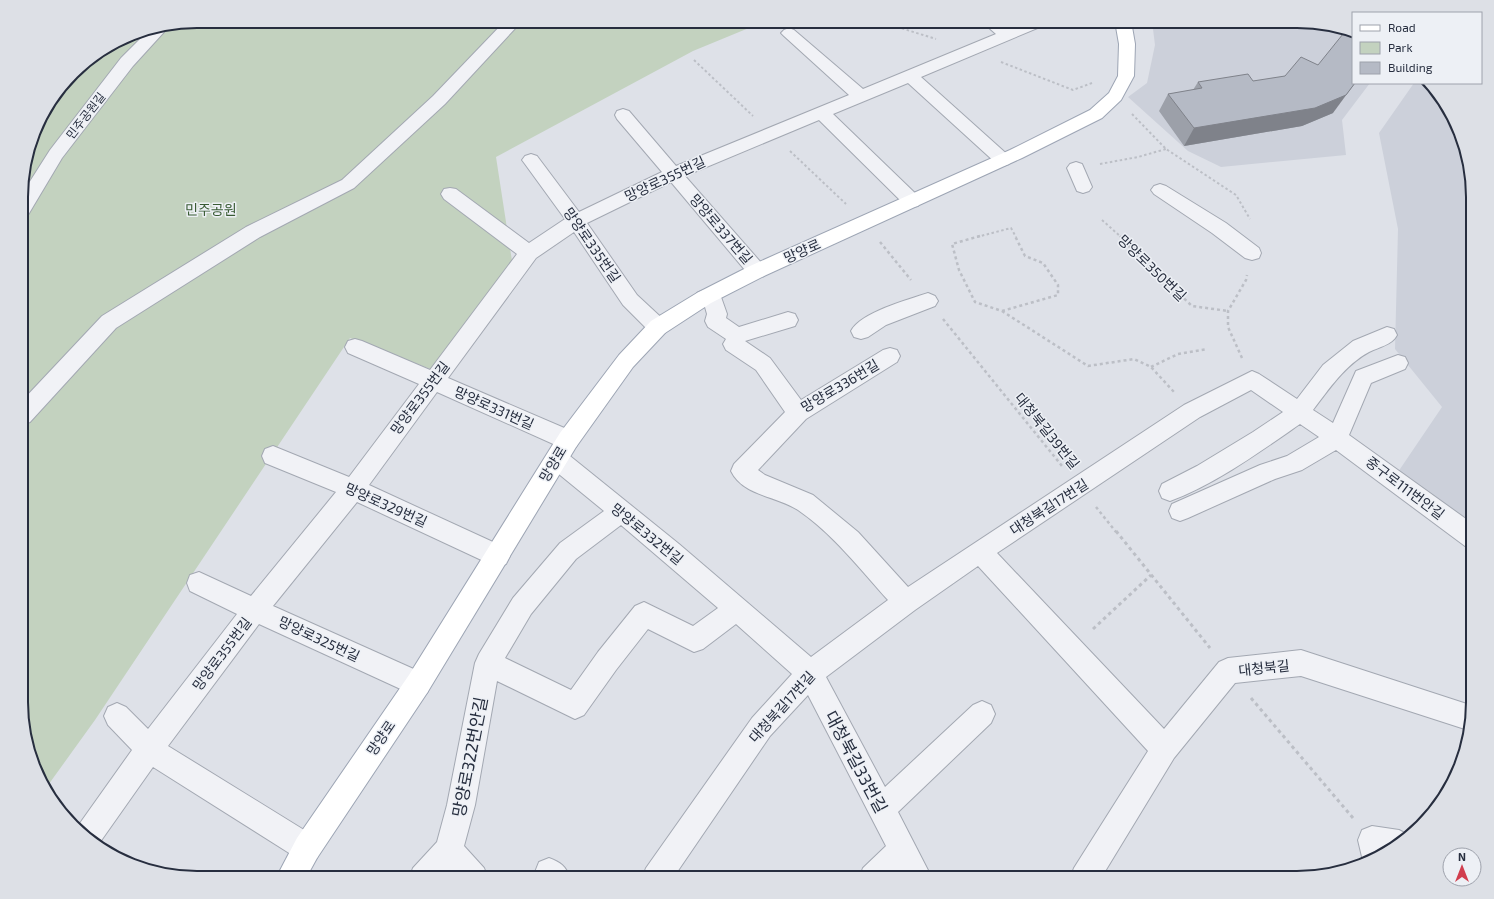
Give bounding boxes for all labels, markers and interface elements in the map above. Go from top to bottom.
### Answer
legend [1352,12,1482,84]
text: Road [1388,20,1416,34]
text: Park [1388,40,1413,54]
text: Building [1388,60,1433,74]
street label: 민주공원길 [63,89,108,141]
street label: 망양로355번길 [622,152,708,205]
street label: 망양로337번길 [686,190,756,267]
park label: 민주공원 [185,201,237,218]
street label: 망양로335번길 [560,204,624,285]
street label: 망양로350번길 [1115,231,1190,304]
street label: 망양로 [781,235,823,266]
street label: 망양로336번길 [798,356,882,416]
street label: 망양로355번길 [387,358,453,438]
street label: 망양로331번길 [452,382,537,433]
street label: 대청북길39번길 [1011,389,1083,472]
street label: 망양로 [535,443,570,485]
street label: 중구로111번안길 [1363,453,1448,523]
street label: 대청북길17번길 [1006,475,1091,538]
street label: 망양로329번길 [343,479,430,530]
street label: 망양로332번길 [608,499,687,568]
street label: 망양로325번길 [276,612,362,665]
street label: 망양로355번길 [189,614,255,694]
street label: 대청북길 [1237,656,1290,679]
street label: 대청북길17번길 [745,668,818,746]
street label: 망양로322번안길 [448,695,491,819]
street label: 대청북길33번길 [822,707,892,816]
street label: 망양로 [363,717,399,758]
north arrow [1442,847,1482,887]
text: N [1458,850,1466,863]

